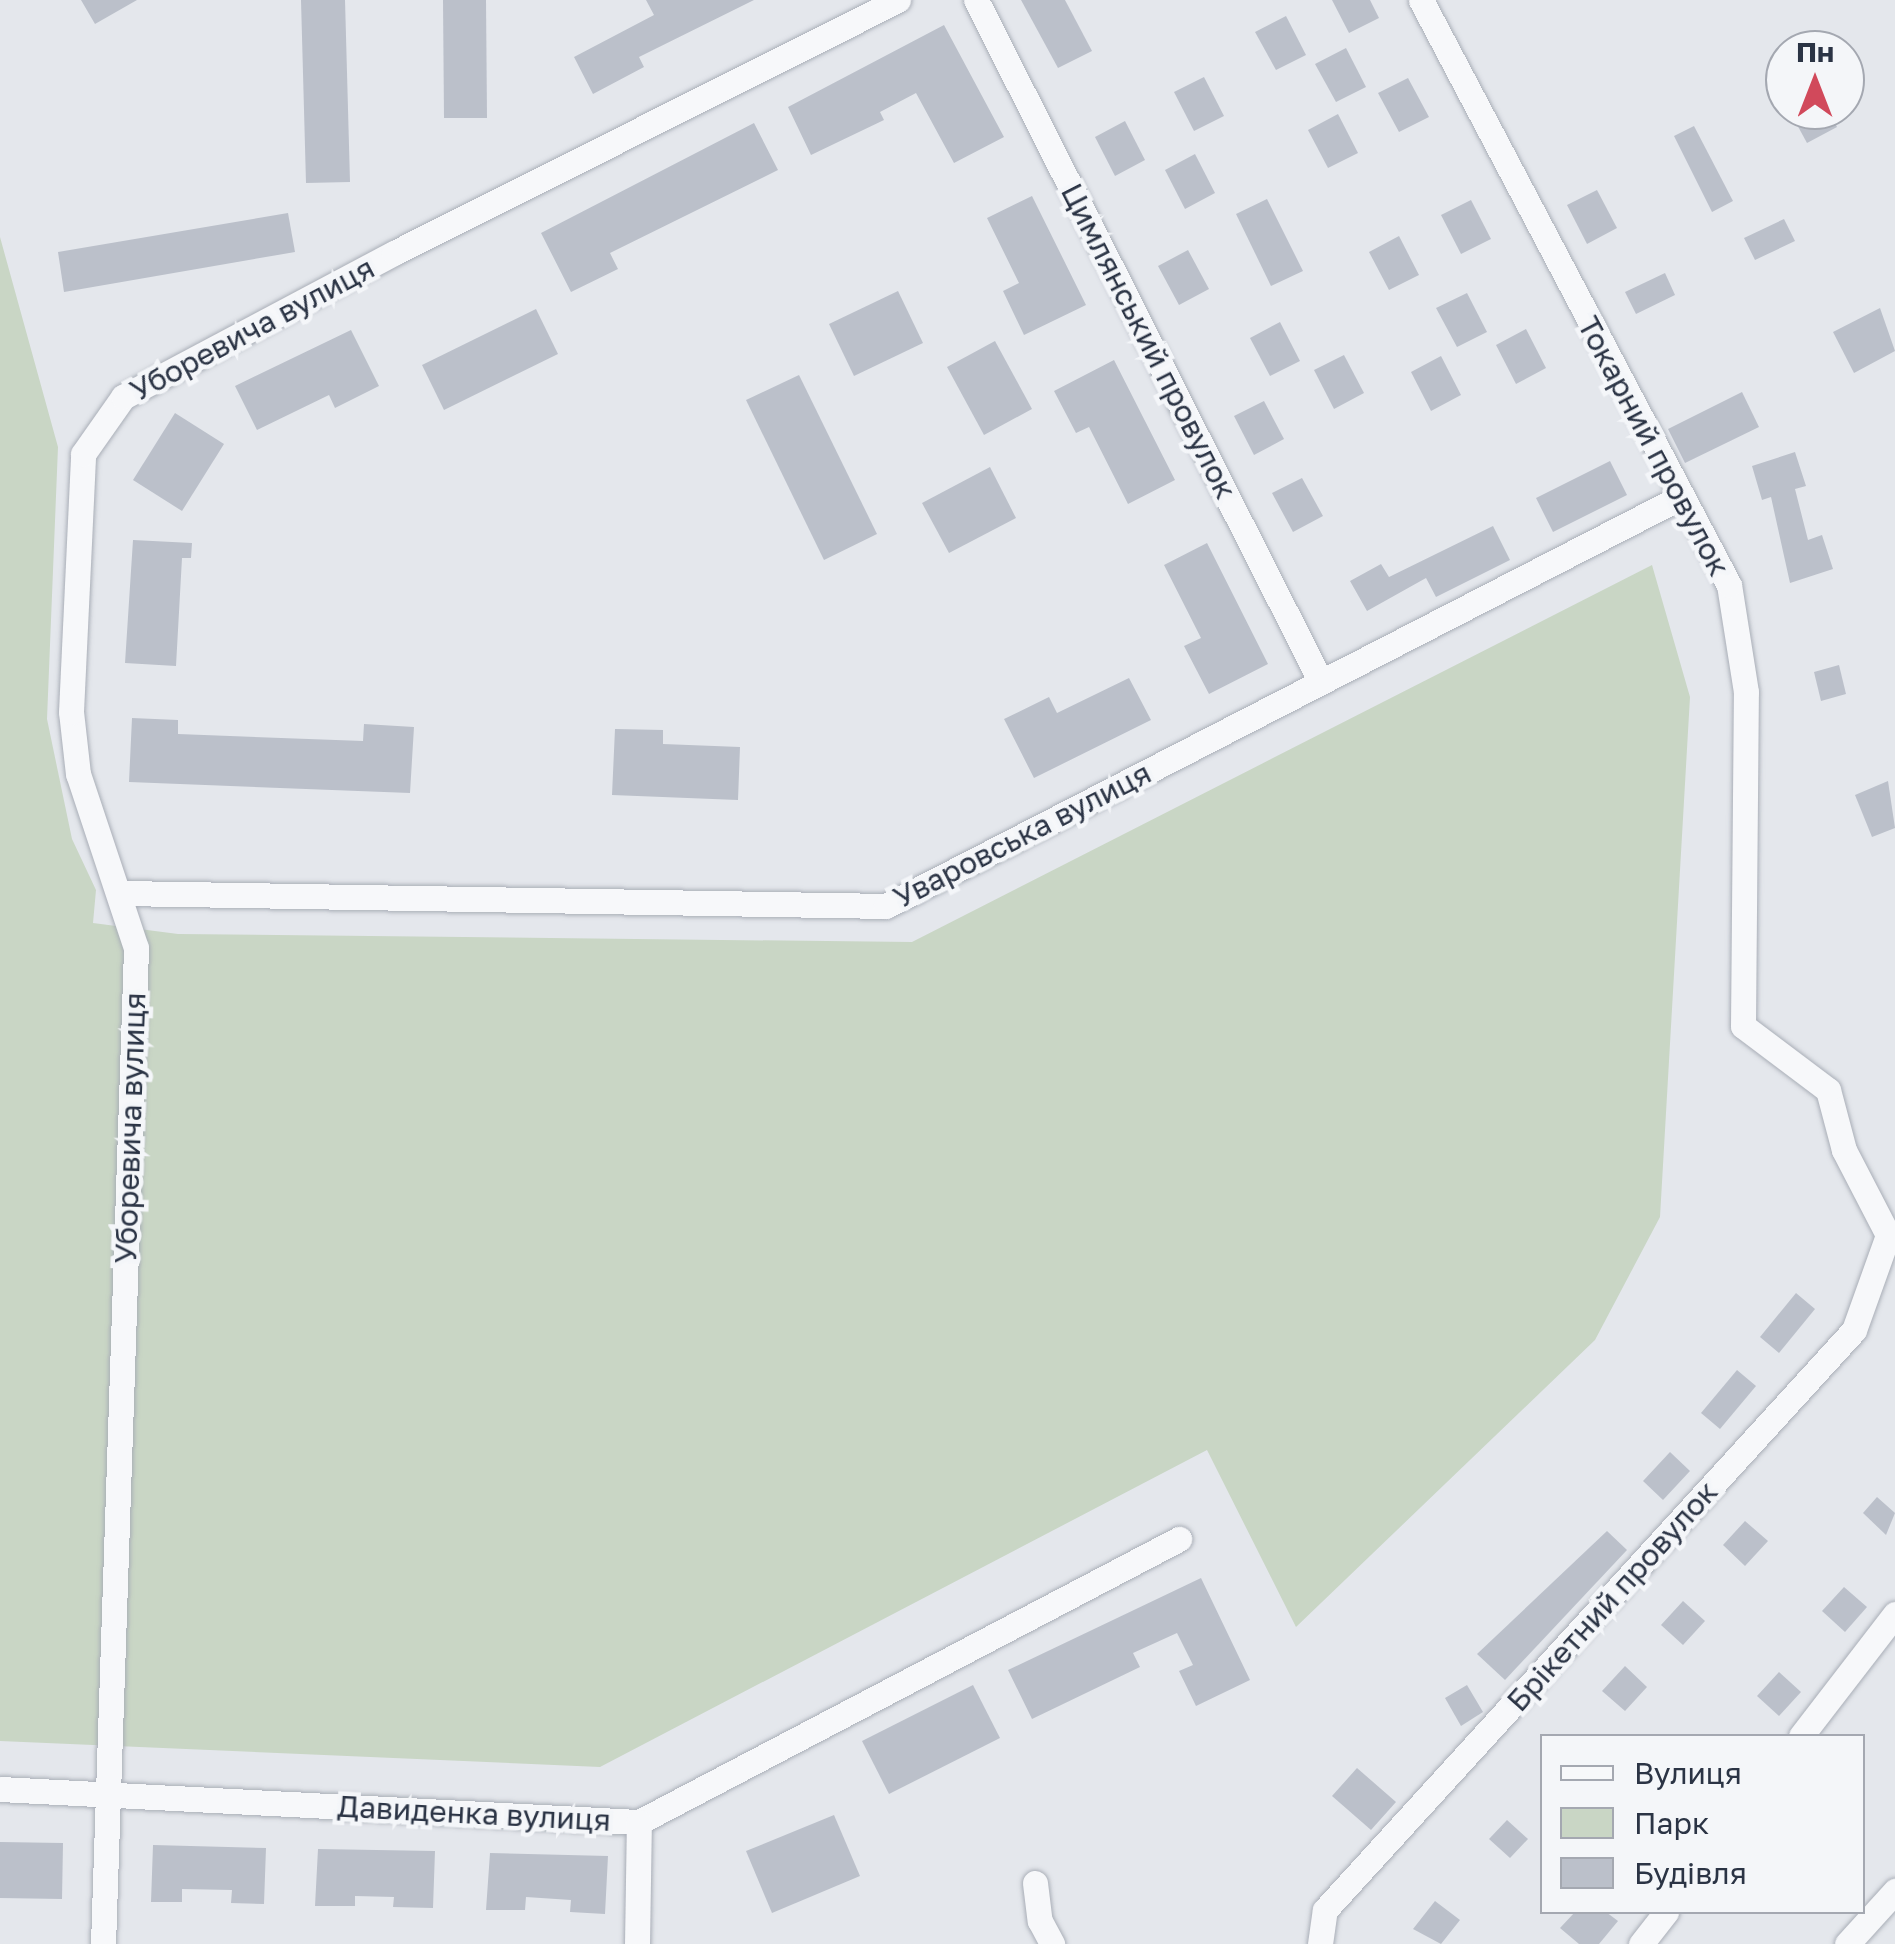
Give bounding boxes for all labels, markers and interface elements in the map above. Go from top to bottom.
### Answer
north arrow [1765,30,1865,130]
text: Пн [1796,35,1834,68]
street label: Цимлянський провулок [1054,177,1244,505]
street label: Уборевича вулиця [124,249,380,409]
street label: Токарний провулок [1570,310,1738,582]
street label: Уваровська вулиця [887,754,1157,916]
street label: Уборевича вулиця [107,992,153,1264]
street label: Брiкетний провулок [1499,1474,1725,1718]
legend [1540,1734,1865,1914]
text: Вулиця [1634,1755,1742,1791]
street label: Давиденка вулиця [336,1788,612,1838]
text: Парк [1634,1805,1709,1841]
text: Будівля [1634,1855,1747,1891]

